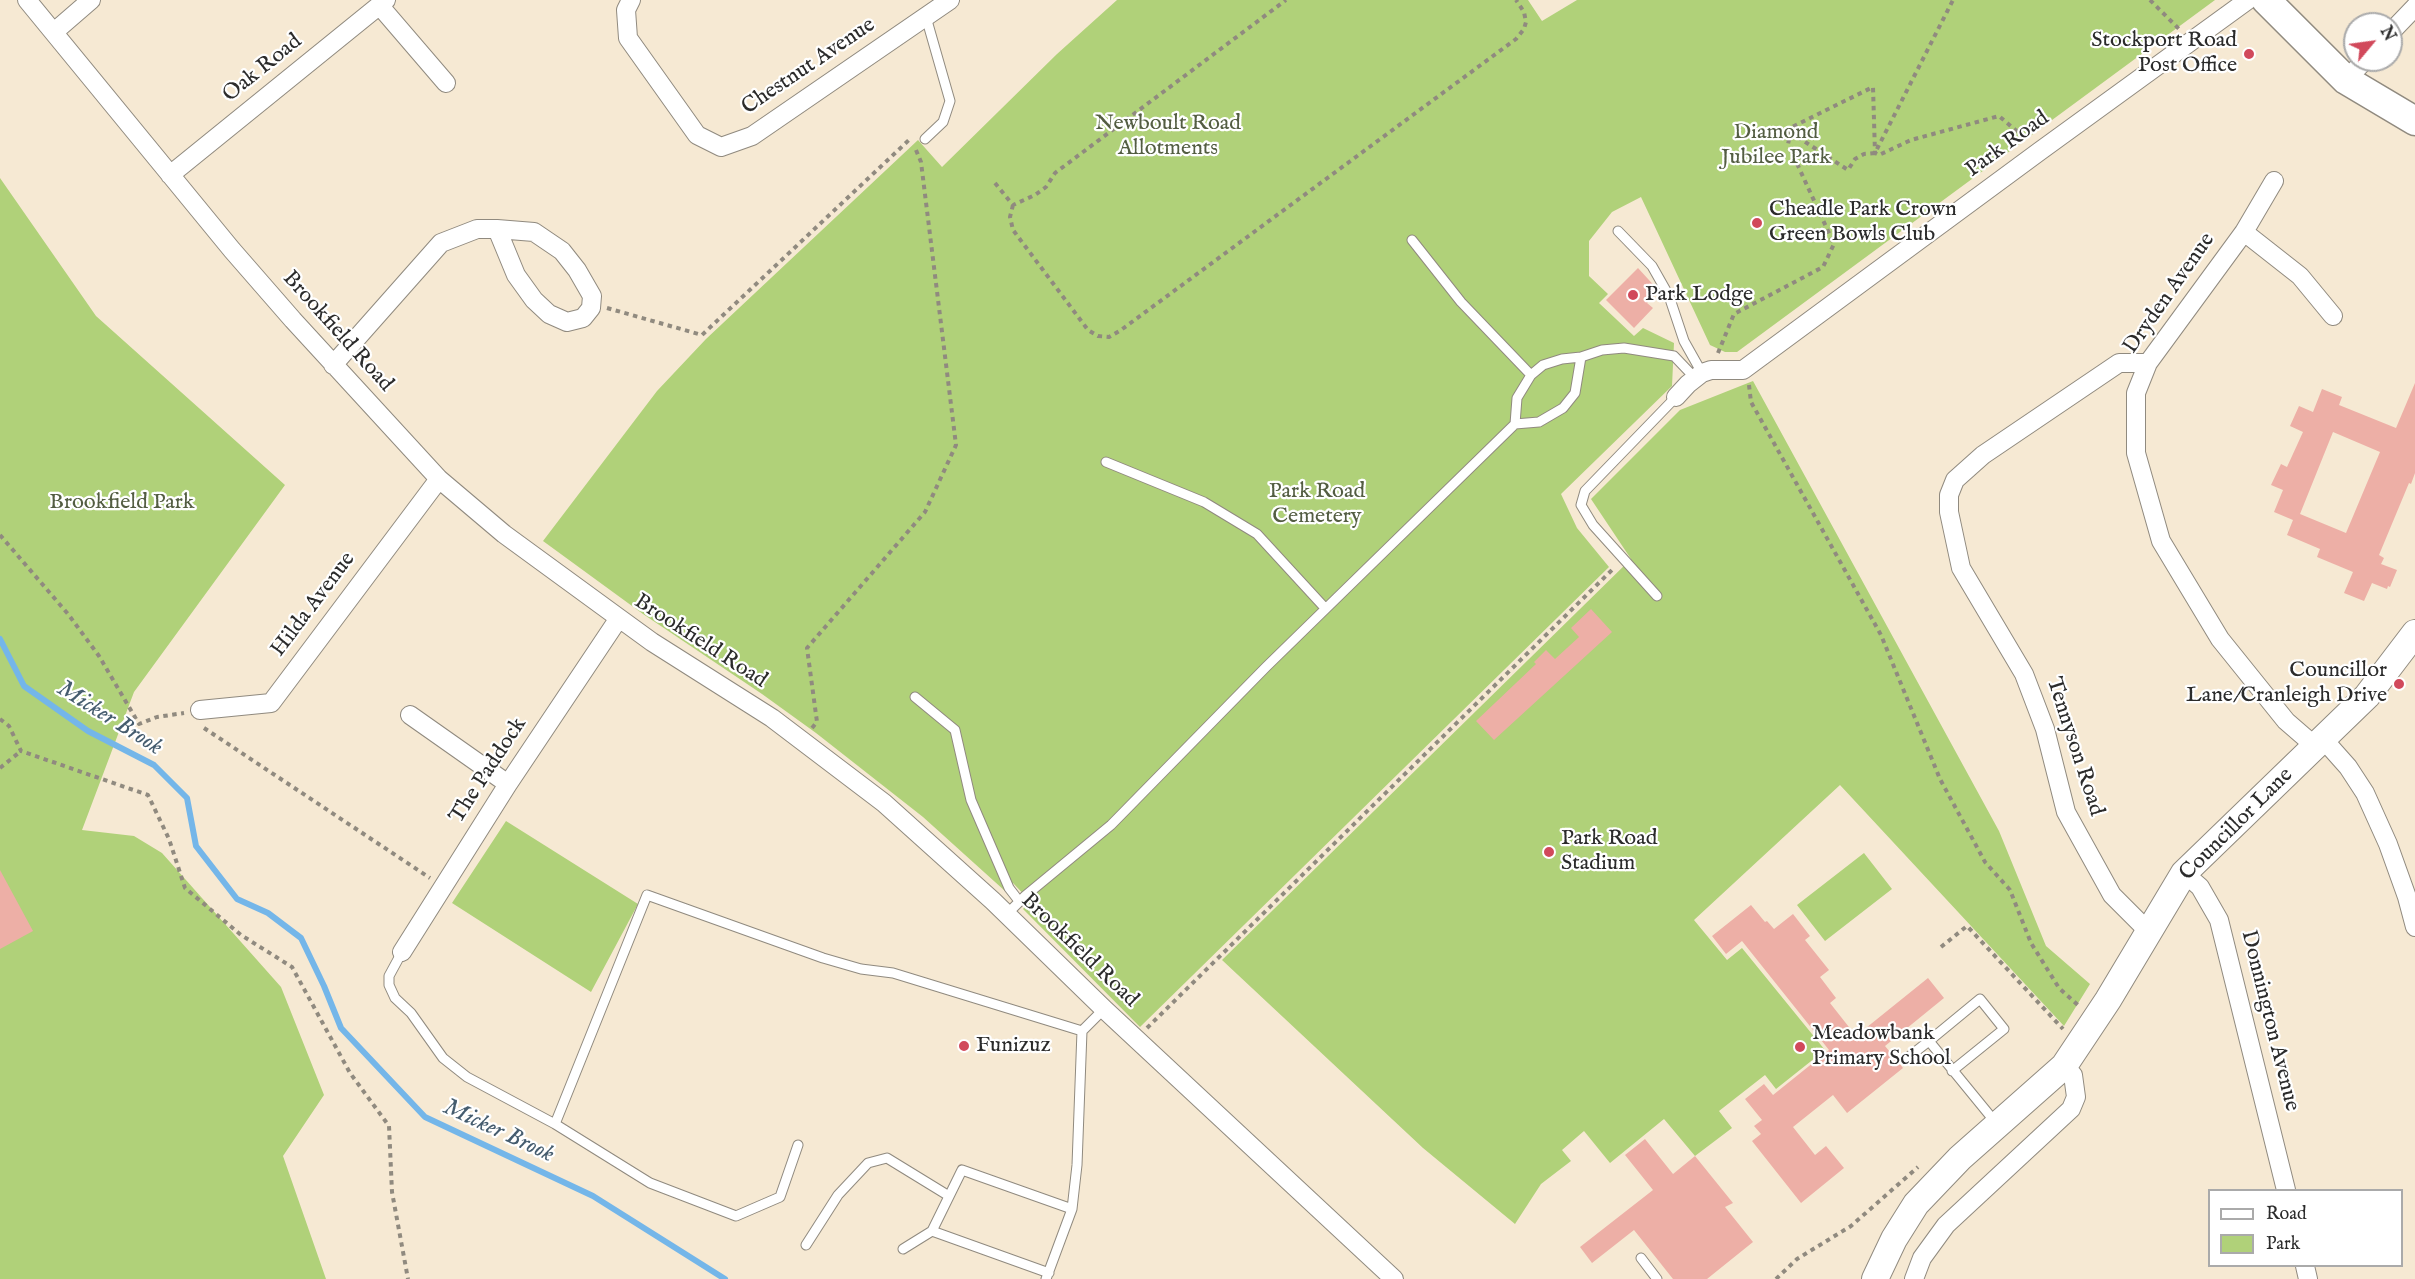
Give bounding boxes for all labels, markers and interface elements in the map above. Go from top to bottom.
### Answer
north arrow [2343,12,2403,72]
street label: Chestnut Avenue [737,13,881,121]
text: N [2375,23,2399,45]
place label: Stockport Road Post Office [2091,28,2237,80]
street label: Oak Road [218,29,308,109]
marker: Stockport Road Post Office [2242,47,2256,61]
street label: Park Road [1961,106,2055,184]
park label: Newboult Road Allotments [1095,111,1241,162]
park label: Diamond Jubilee Park [1721,120,1831,172]
place label: Cheadle Park Crown Green Bowls Club [1769,197,1957,248]
marker: Cheadle Park Crown Green Bowls Club [1750,216,1764,230]
street label: Dryden Avenue [2119,228,2221,360]
street label: Brookfield Road [276,266,398,398]
place label: Park Lodge [1645,282,1753,308]
marker: Park Lodge [1626,288,1640,302]
park label: Park Road Cemetery [1269,479,1365,530]
park label: Brookfield Park [49,490,195,516]
street label: Hilda Avenue [266,548,362,662]
street label: Brookfield Road [629,589,771,695]
place label: Councillor Lane/Cranleigh Drive [2186,658,2387,710]
street label: Tennyson Road [2039,674,2109,820]
water label: Micker Brook [51,675,167,763]
marker: Councillor Lane/Cranleigh Drive [2392,677,2406,691]
street label: The Paddock [445,713,533,829]
street label: Councillor Lane [2175,763,2299,887]
place label: Park Road Stadium [1561,826,1657,878]
marker: Park Road Stadium [1542,845,1556,859]
street label: Brookfield Road [1015,888,1143,1014]
street label: Donnington Avenue [2234,928,2304,1114]
place label: Meadowbank Primary School [1812,1021,1951,1072]
place label: Funizuz [976,1033,1051,1059]
marker: Funizuz [957,1039,971,1053]
marker: Meadowbank Primary School [1793,1040,1807,1054]
water label: Micker Brook [438,1094,558,1170]
legend [2208,1189,2403,1267]
text: Road [2266,1203,2307,1226]
text: Park [2266,1233,2300,1256]

